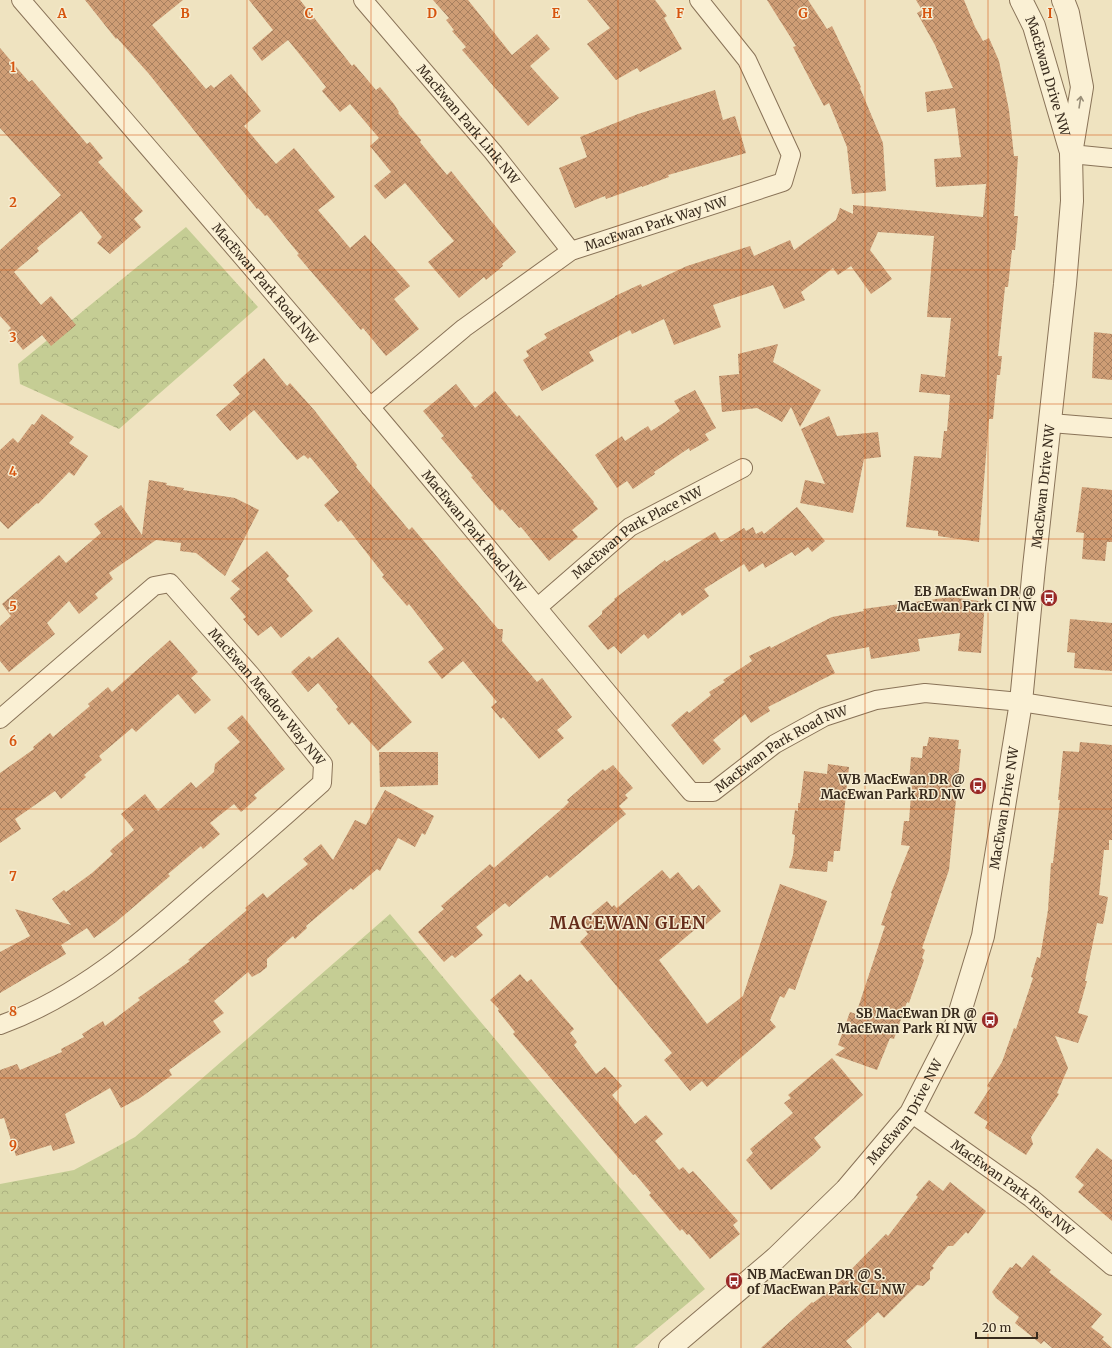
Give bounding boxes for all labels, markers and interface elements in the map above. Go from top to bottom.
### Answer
text: A [56,5,67,22]
text: B [180,5,190,22]
text: C [305,5,314,22]
text: D [427,5,437,22]
text: E [552,5,561,22]
text: F [676,5,684,22]
text: G [798,5,808,22]
text: H [922,5,933,22]
text: I [1047,5,1053,22]
street label: MacEwan Drive NW [1021,13,1074,139]
text: 1 [10,59,16,76]
street label: MacEwan Park Link NW [413,61,524,189]
one-way arrow [1076,96,1084,109]
street label: MacEwan Park Way NW [583,192,731,255]
text: 2 [9,194,17,211]
street label: MacEwan Park Road NW [208,220,322,349]
text: 3 [9,329,17,346]
street label: MacEwan Drive NW [1028,423,1059,549]
text: 4 [9,463,18,480]
street label: MacEwan Park Road NW [418,467,530,597]
street label: MacEwan Park Place NW [569,482,707,583]
place label: EB MacEwan DR @ MacEwan Park CI NW [897,583,1037,615]
bus stop icon: EB MacEwan DR @ MacEwan Park CI NW [1039,588,1059,608]
text: 5 [9,598,17,615]
street label: MacEwan Meadow Way NW [205,625,329,770]
street label: MacEwan Park Road NW [712,702,851,796]
text: 6 [9,733,17,750]
street label: MacEwan Drive NW [986,744,1023,871]
place label: WB MacEwan DR @ MacEwan Park RD NW [820,771,966,803]
bus stop icon: WB MacEwan DR @ MacEwan Park RD NW [968,776,988,796]
text: 7 [9,868,17,885]
district label: MACEWAN GLEN [549,912,707,934]
text: 8 [9,1003,17,1020]
place label: SB MacEwan DR @ MacEwan Park RI NW [837,1005,978,1037]
bus stop icon: SB MacEwan DR @ MacEwan Park RI NW [980,1010,1000,1030]
street label: MacEwan Drive NW [863,1055,947,1168]
street label: MacEwan Park Rise NW [948,1136,1078,1240]
text: 9 [9,1137,17,1154]
place label: NB MacEwan DR @ S. of MacEwan Park CL NW [747,1266,906,1298]
bus stop icon: NB MacEwan DR @ S. of MacEwan Park CL NW [724,1271,744,1291]
scale bar [976,1314,1037,1340]
text: 20 m [982,1320,1011,1335]

